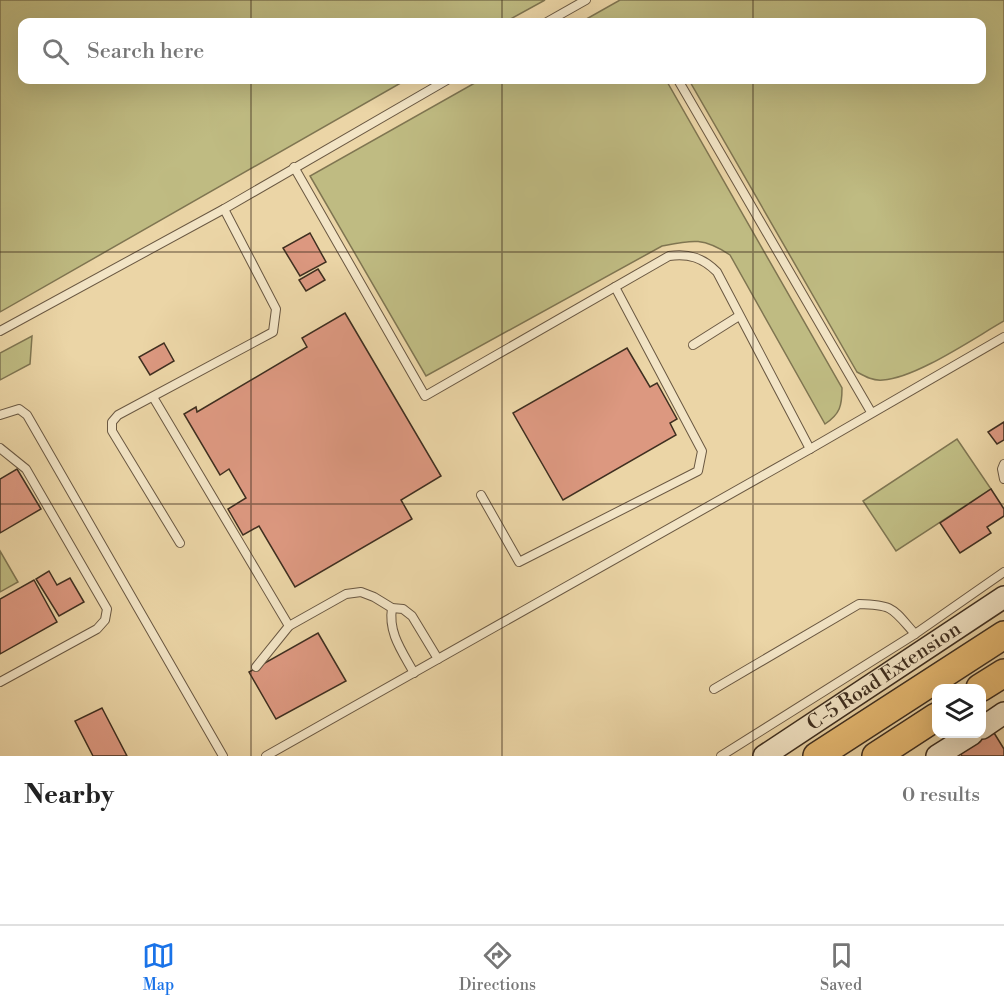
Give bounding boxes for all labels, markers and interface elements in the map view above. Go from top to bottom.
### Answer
search box [18,18,986,84]
icon: search [39,35,72,68]
text: Search here [87,38,204,65]
street label: C-5 Road Extension [802,616,966,736]
map controls [932,684,986,738]
button: layers [932,684,986,738]
text: Nearby [24,779,114,811]
text: 0 results [902,783,980,808]
tab: Map [142,939,175,995]
tab: Directions [459,939,536,995]
tab: Saved [820,939,862,995]

